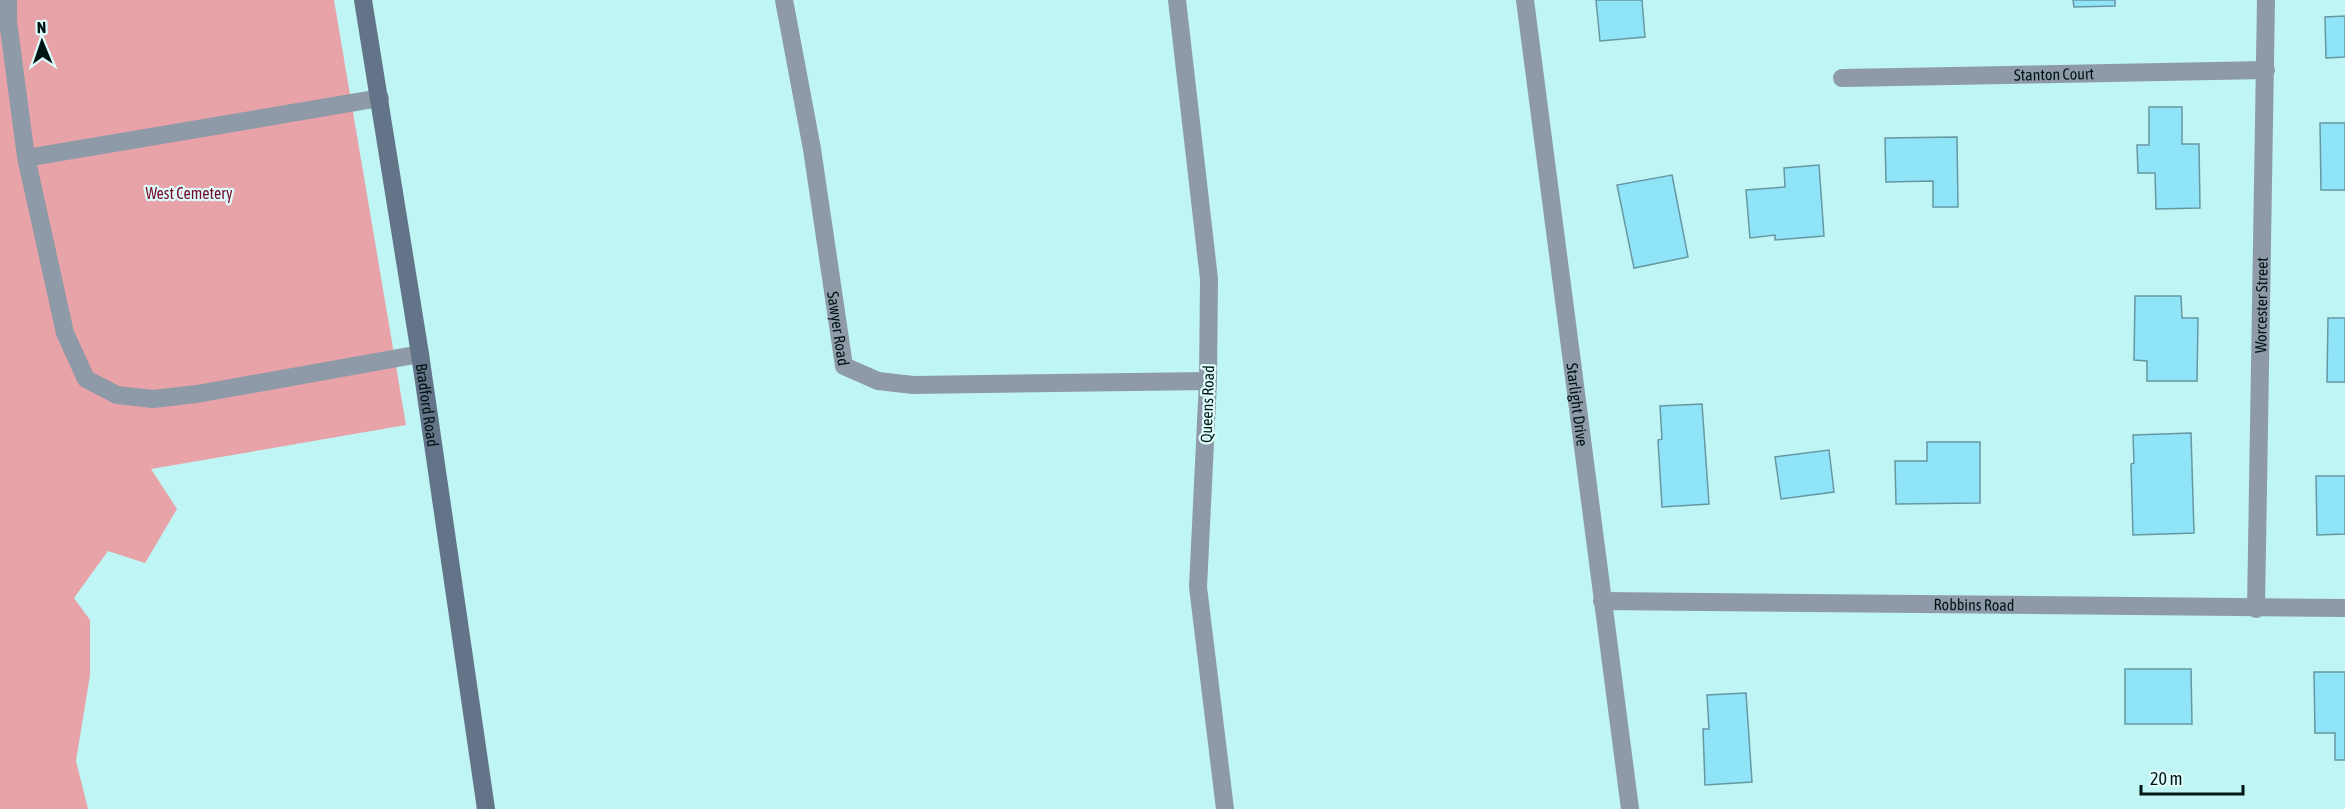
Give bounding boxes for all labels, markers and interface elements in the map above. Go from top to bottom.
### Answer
north arrow [12,12,72,72]
text: N [36,18,47,36]
street label: Stanton Court [2014,64,2095,84]
park label: West Cemetery [145,184,233,203]
street label: Worcester Street [2251,256,2271,353]
street label: Sawyer Road [824,290,853,367]
street label: Bradford Road [412,362,442,448]
street label: Starlight Drive [1563,362,1592,447]
street label: Queens Road [1197,365,1217,443]
street label: Robbins Road [1934,595,2014,614]
scale bar [2141,758,2243,796]
text: 20 m [2150,768,2182,789]

